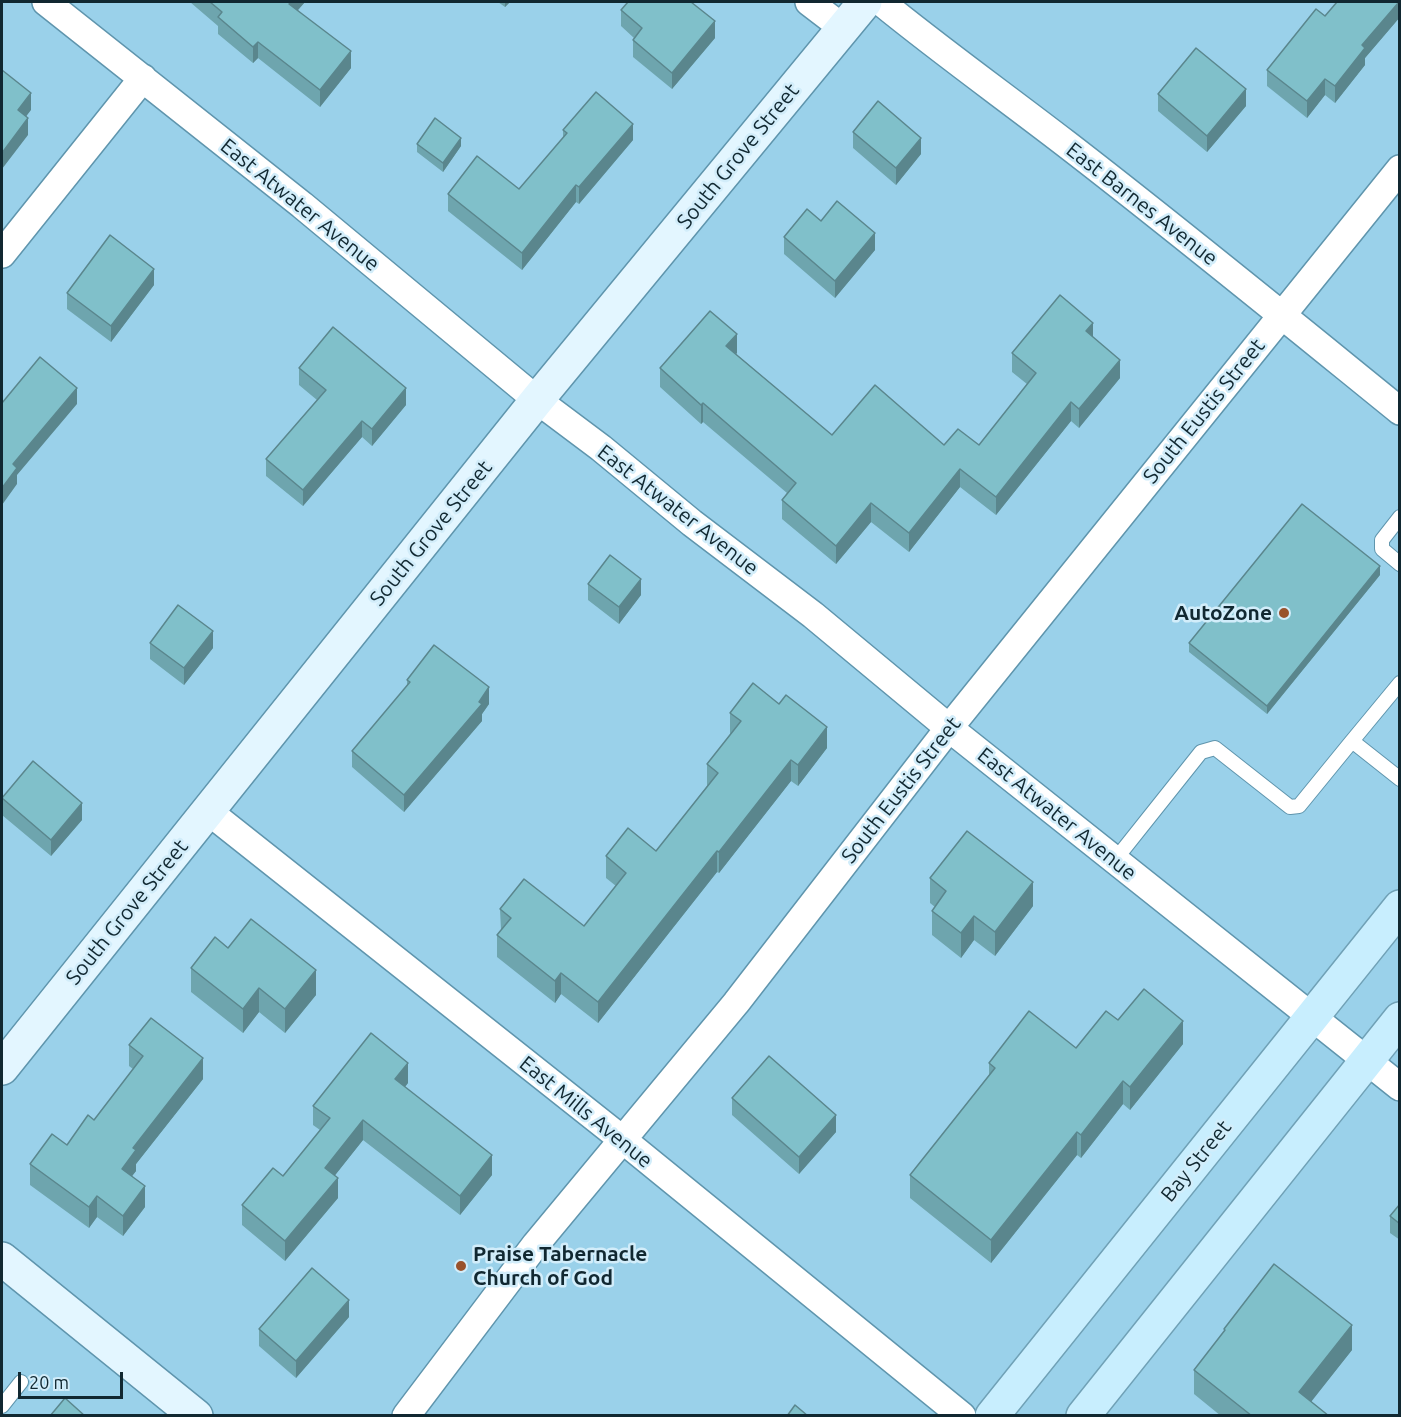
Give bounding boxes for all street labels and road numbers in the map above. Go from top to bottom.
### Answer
street label: South Grove Street [672,78,804,234]
street label: East Atwater Avenue [216,133,384,277]
street label: East Barnes Avenue [1061,137,1223,271]
street label: South Eustis Street [1138,334,1270,488]
street label: East Atwater Avenue [593,439,763,581]
street label: South Grove Street [365,455,497,611]
street label: South Eustis Street [836,712,966,868]
street label: East Atwater Avenue [973,742,1141,886]
street label: South Grove Street [61,834,193,990]
street label: East Mills Avenue [514,1051,658,1173]
street label: Bay Street [1155,1115,1237,1207]

